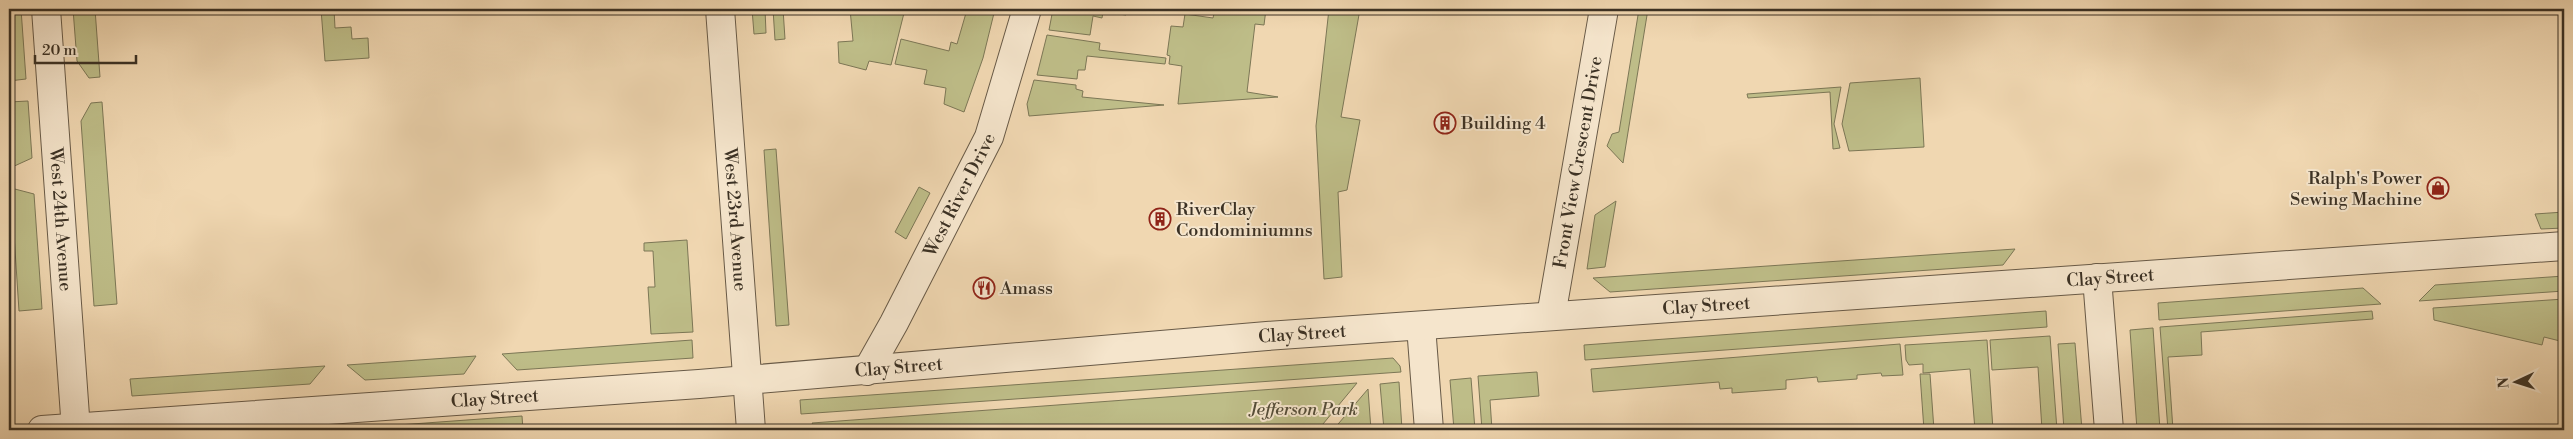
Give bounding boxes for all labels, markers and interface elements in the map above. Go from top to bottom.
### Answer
scale bar [35,32,136,64]
text: 20 m [42,41,77,60]
street label: Front View Crescent Drive [1548,54,1607,270]
building icon: Building 4 [1433,111,1457,135]
place label: Building 4 [1460,112,1546,135]
street label: West River Drive [918,129,1001,261]
street label: West 24th Avenue [44,146,78,292]
street label: West 23rd Avenue [719,146,752,292]
place label: Ralph's Power Sewing Machine [2290,167,2422,211]
shop icon: Ralph's Power Sewing Machine [2426,176,2450,200]
place label: RiverClay Condominiumns [1176,198,1313,242]
building icon: RiverClay Condominiumns [1148,207,1172,231]
street label: Clay Street [2066,263,2156,292]
restaurant icon: Amass [972,276,996,300]
place label: Amass [999,277,1053,300]
street label: Clay Street [1662,291,1752,320]
street label: Clay Street [1257,319,1348,348]
street label: Clay Street [854,352,944,382]
north arrow [2490,356,2540,406]
text: N [2495,377,2513,389]
street label: Clay Street [450,384,540,413]
park label: Jefferson Park [1248,398,1358,421]

